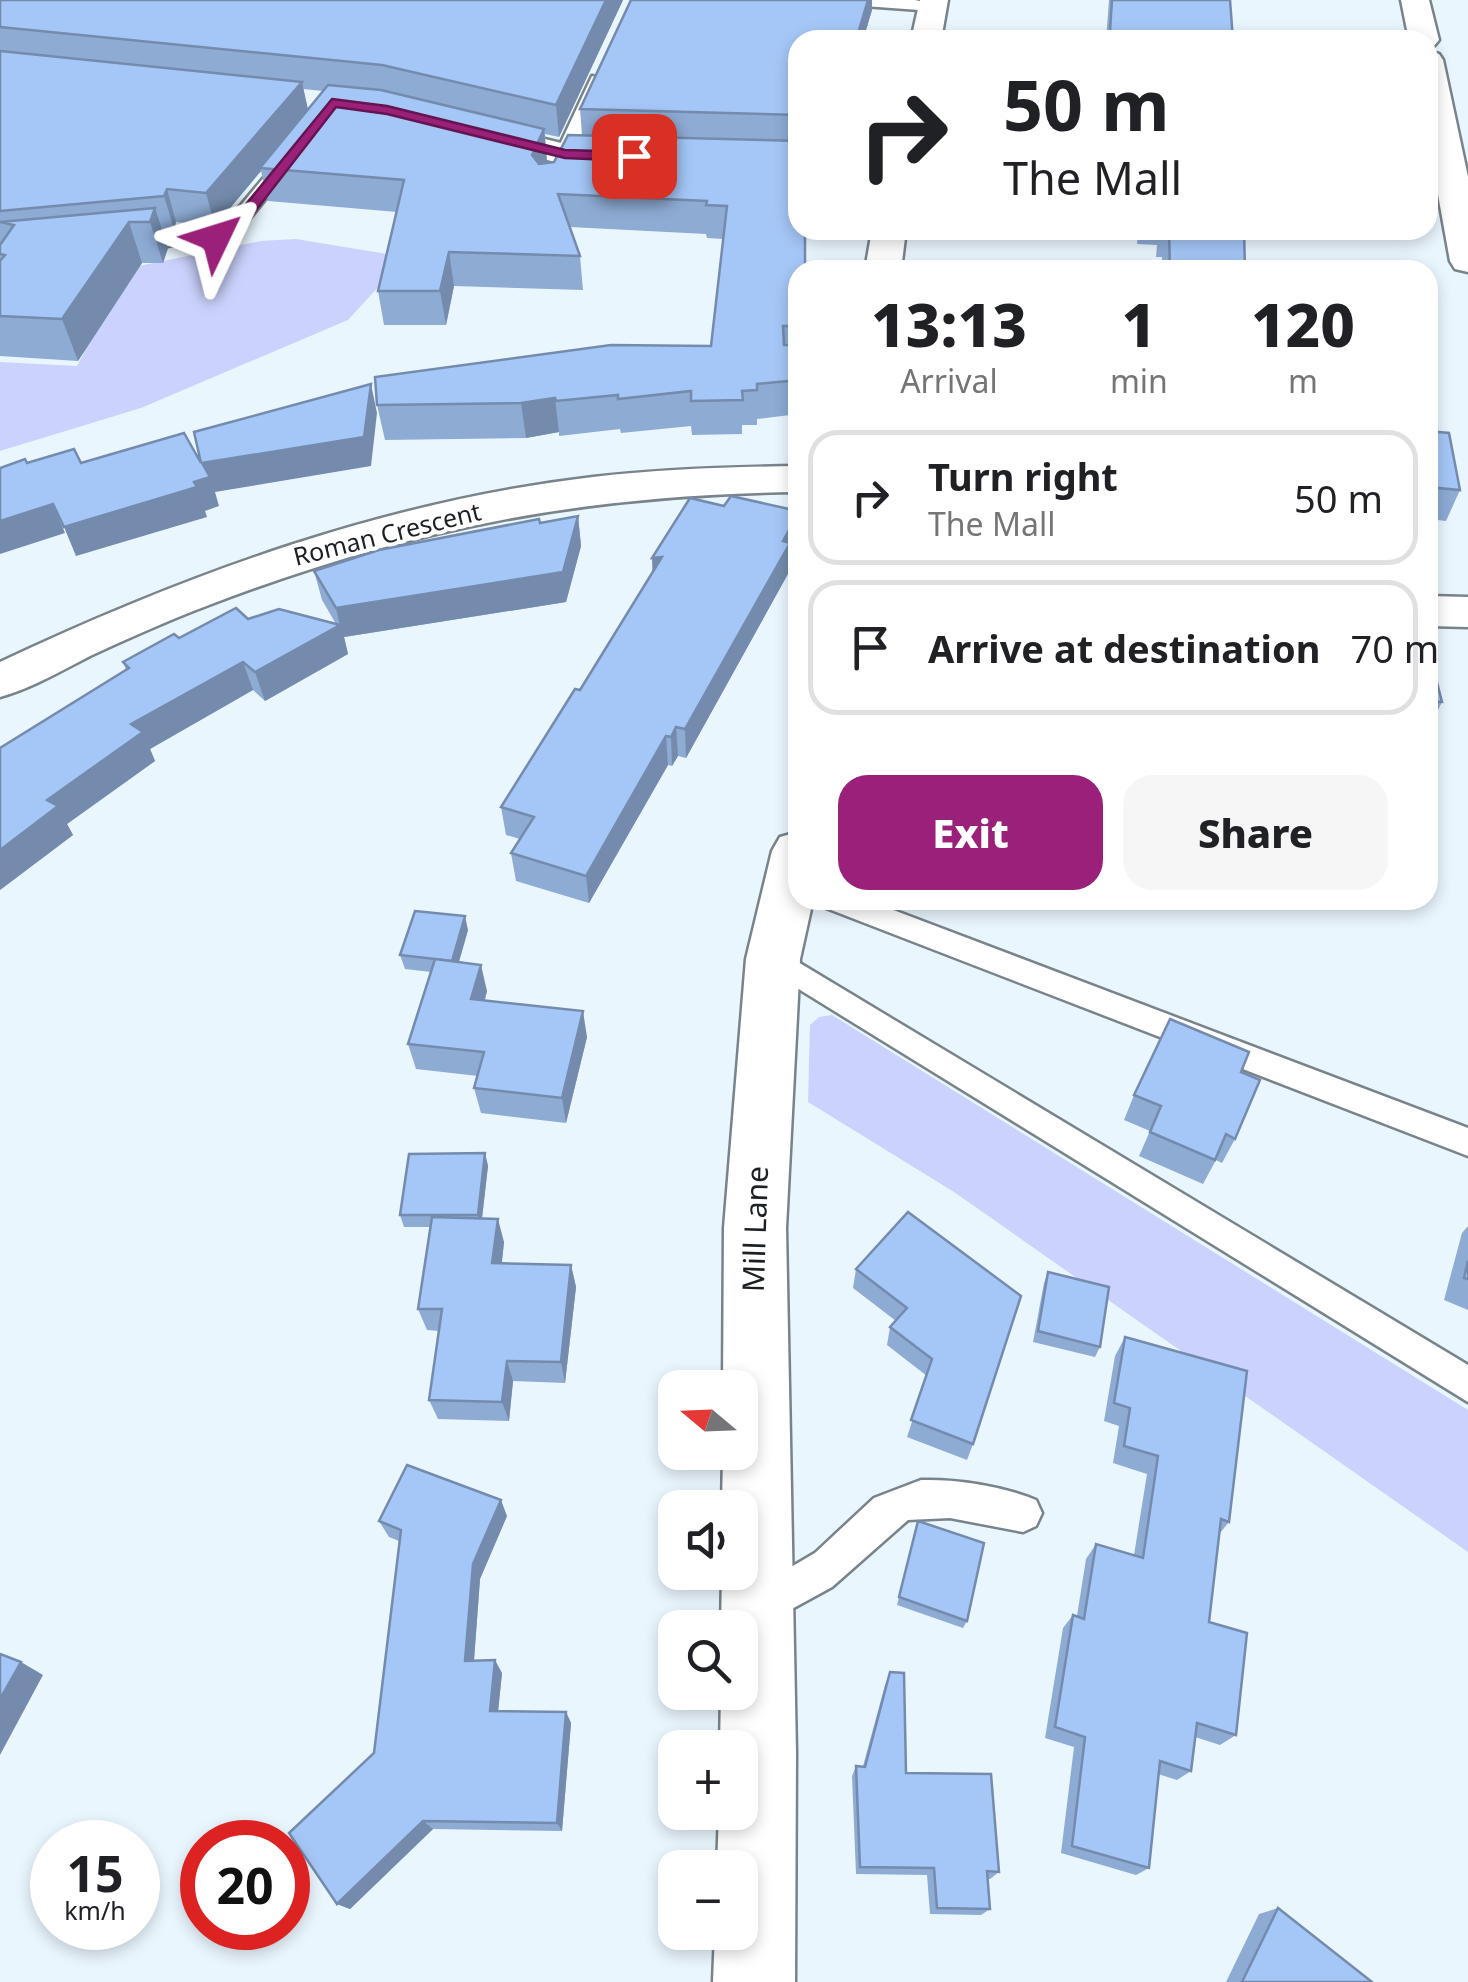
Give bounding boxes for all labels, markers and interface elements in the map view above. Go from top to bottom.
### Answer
text: 50 m [1003,56,1170,152]
icon: right [838,70,968,200]
pin [592,114,677,199]
icon: arrive [607,129,662,184]
text: The Mall [1003,147,1182,208]
position arrow [164,186,268,290]
text: 13:13 [871,283,1027,365]
text: 1 [1122,283,1156,365]
text: 120 [1251,283,1355,365]
text: Arrival [900,359,998,402]
text: min [1110,359,1168,402]
text: m [1288,359,1318,402]
text: Turn right [928,450,1118,502]
icon: right [843,470,898,525]
text: 50 m [1294,472,1383,524]
street label: Roman Crescent [289,493,484,573]
text: The Mall [928,502,1055,545]
icon: arrive [843,620,898,675]
text: Arrive at destination [928,622,1320,674]
text: 70 m [1350,622,1439,674]
button: Exit [838,775,1103,890]
button: Share [1123,775,1388,890]
street label: Mill Lane [732,1165,777,1293]
north arrow [658,1370,758,1470]
map controls [658,1370,758,1950]
button: sound [658,1490,758,1590]
button: search [658,1610,758,1710]
button: + [658,1730,758,1830]
speed limit sign: 20 [180,1820,310,1950]
text: 15 [66,1839,124,1907]
button: − [658,1850,758,1950]
text: km/h [64,1893,126,1927]

